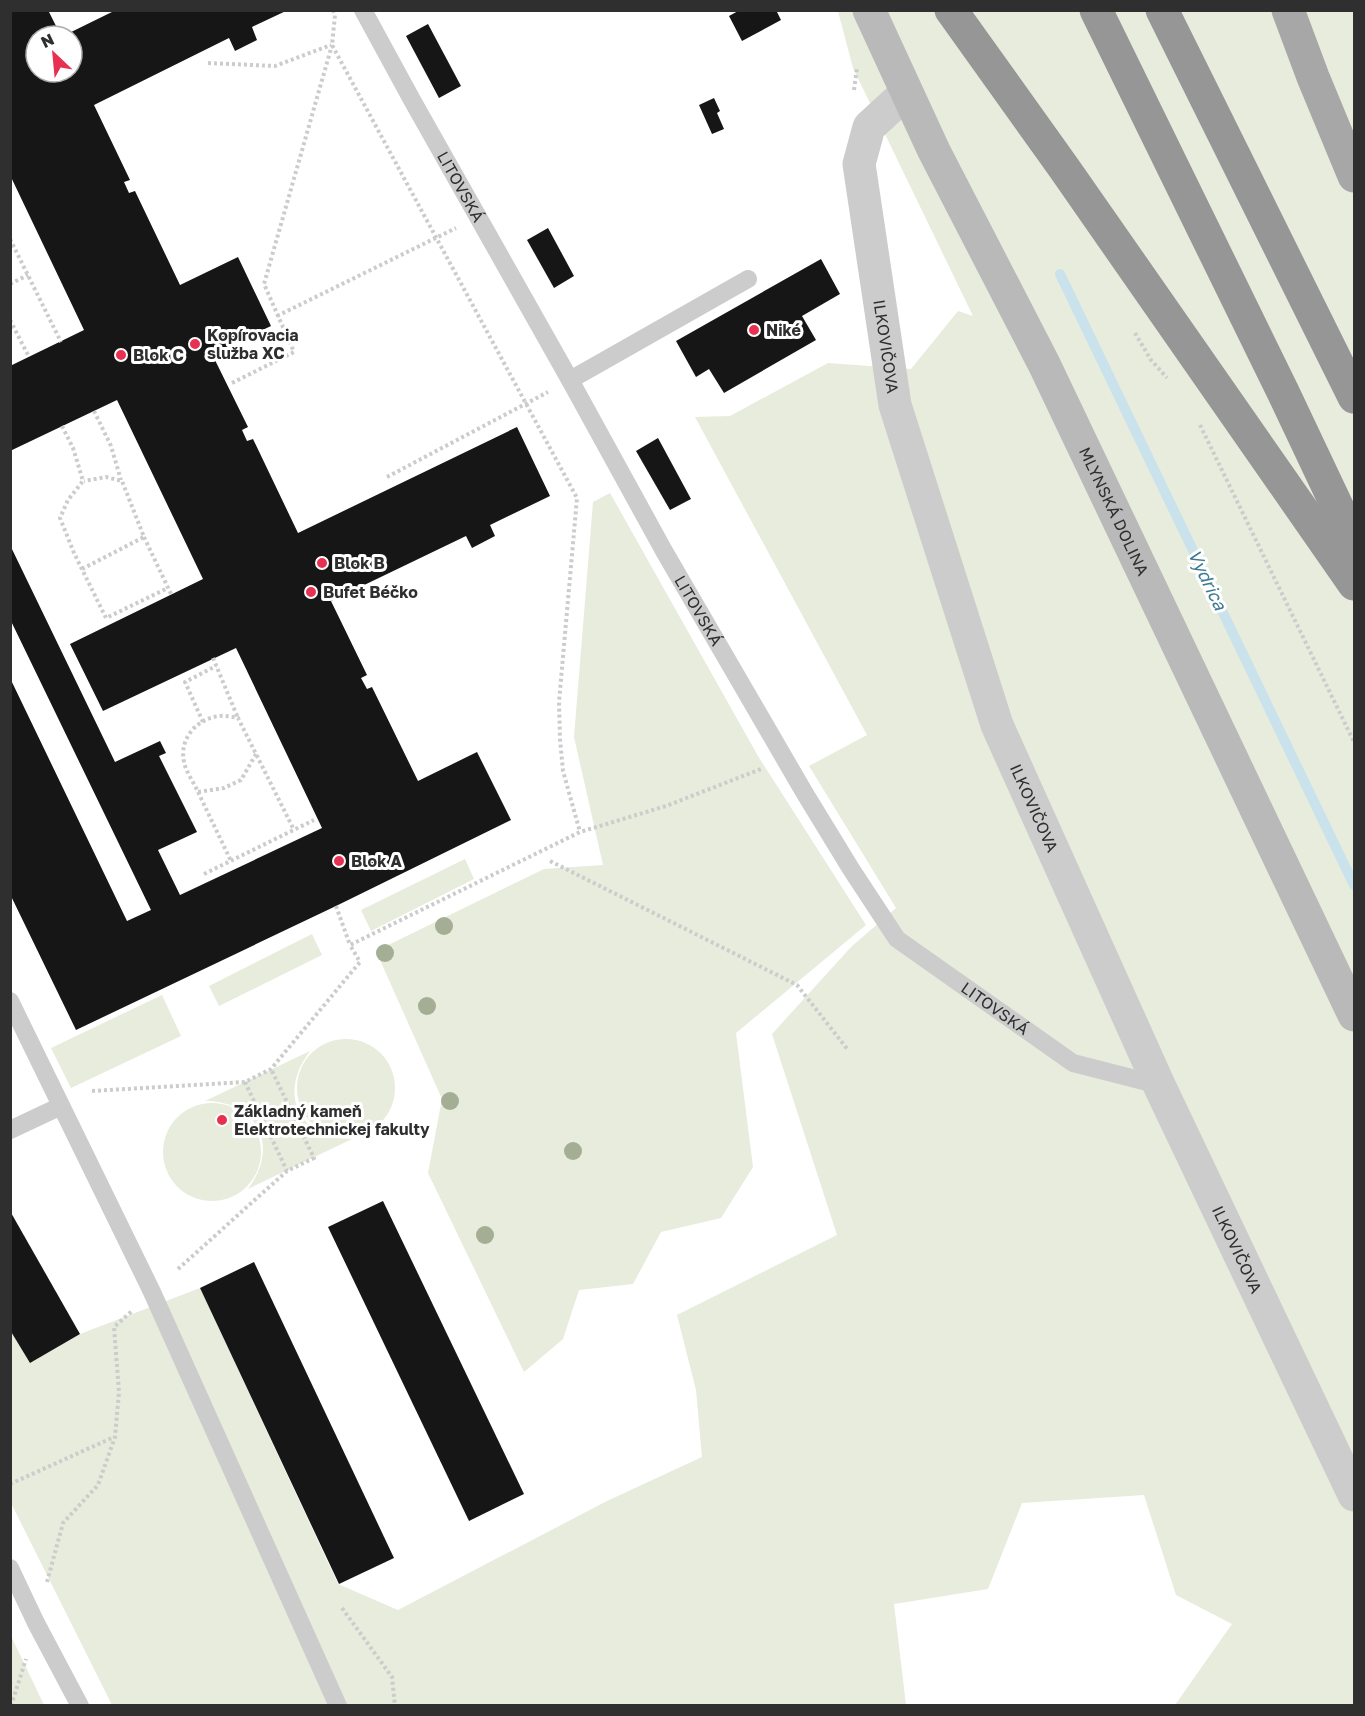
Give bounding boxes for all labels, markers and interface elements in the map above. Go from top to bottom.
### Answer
north arrow [24,24,84,84]
text: N [38,29,57,52]
street label: LITOVSKÁ [433,148,489,226]
street label: ILKOVIČOVA [869,298,903,395]
place label: Niké [766,320,801,340]
marker: Niké [747,323,761,337]
place label: Kopírovacia služba XC [207,325,299,363]
marker: Kopírovacia služba XC [188,337,202,351]
place label: Blok C [133,345,184,365]
marker: Blok C [114,348,128,362]
street label: MLYNSKÁ DOLINA [1075,444,1153,579]
water label: Vydrica [1184,546,1232,614]
place label: Blok B [334,553,385,573]
marker: Blok B [315,556,329,570]
street label: LITOVSKÁ [670,572,727,650]
place label: Bufet Béčko [323,582,418,602]
marker: Bufet Béčko [304,585,318,599]
street label: ILKOVIČOVA [1006,761,1063,855]
place label: Blok A [351,851,402,871]
marker: Blok A [332,854,346,868]
street label: LITOVSKÁ [958,978,1033,1039]
place label: Základný kameň Elektrotechnickej fakulty [234,1101,430,1139]
marker: Základný kameň Elektrotechnickej fakulty [215,1113,229,1127]
street label: ILKOVIČOVA [1208,1202,1267,1297]

